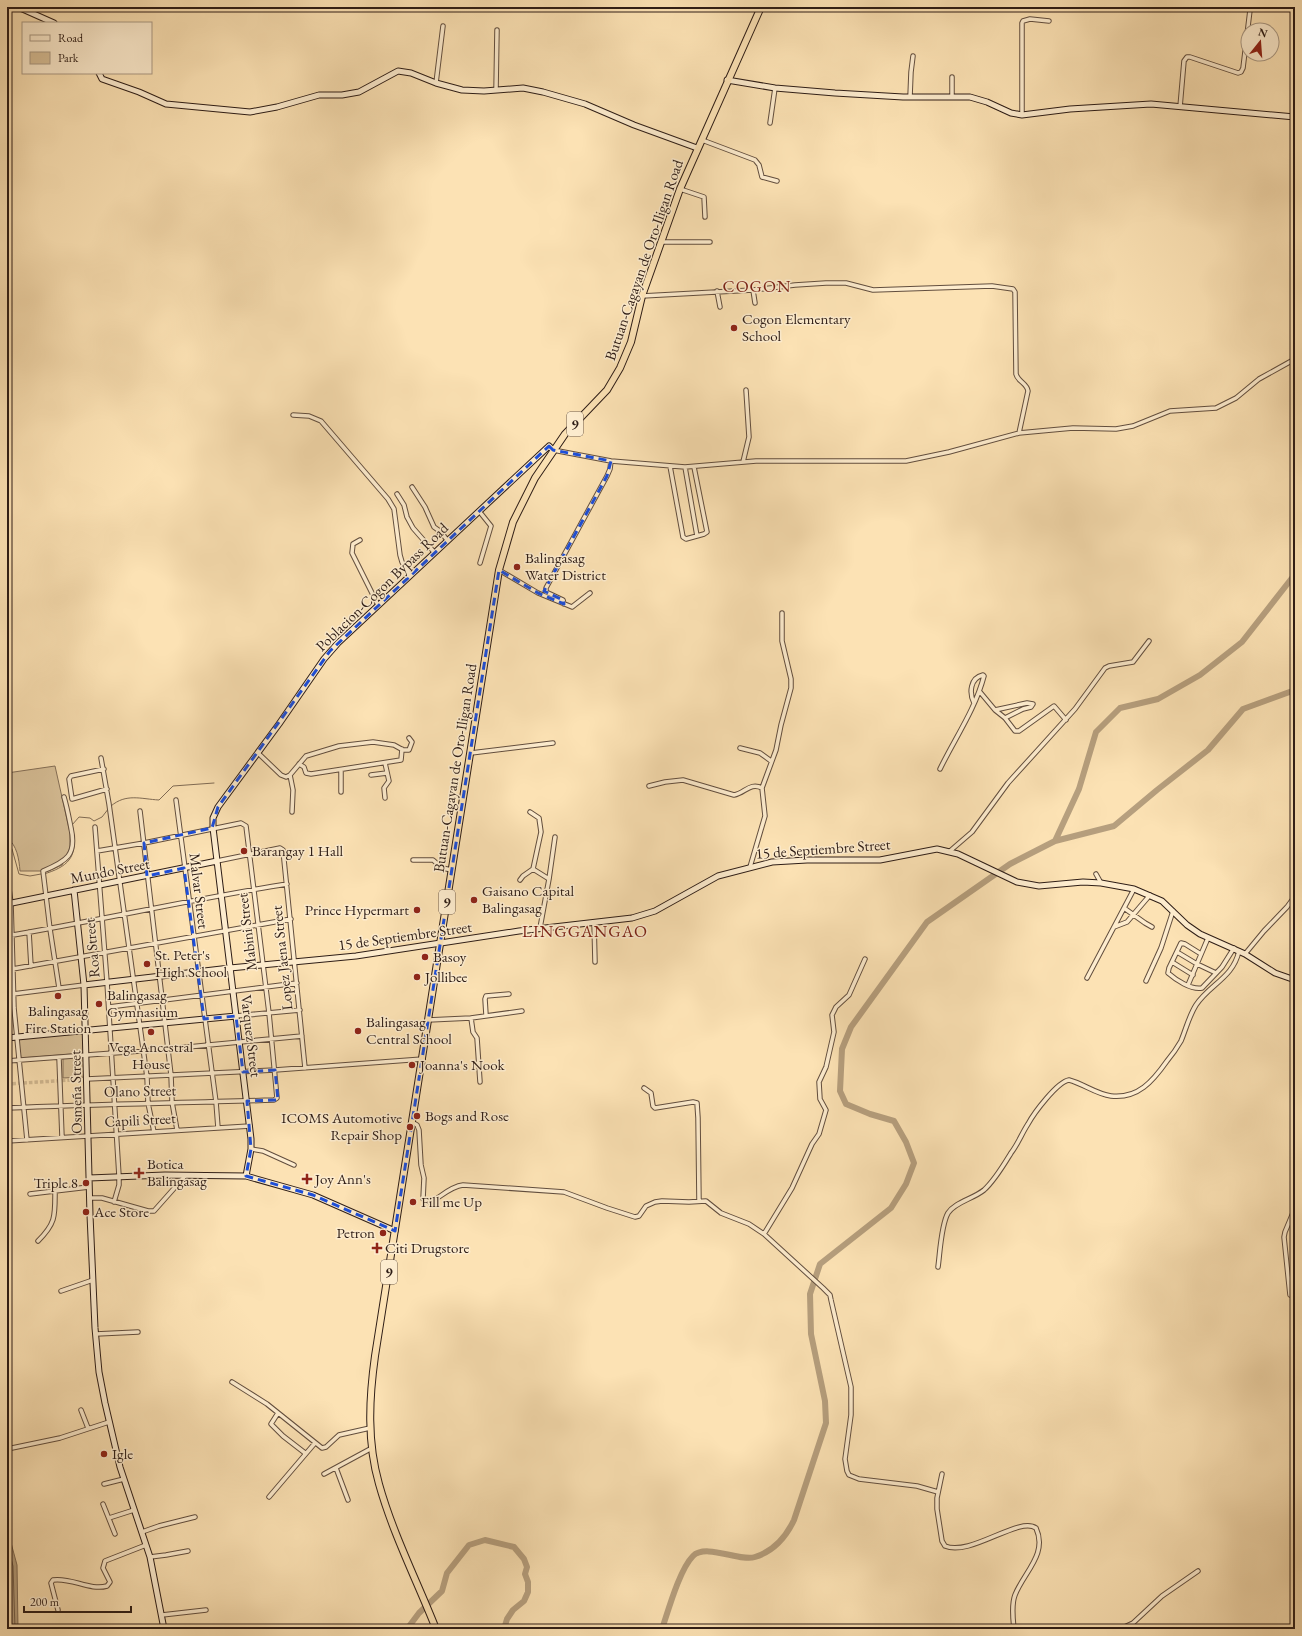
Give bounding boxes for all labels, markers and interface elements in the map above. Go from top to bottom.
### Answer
legend [22,22,152,74]
north arrow [1240,22,1280,62]
text: N [1257,24,1269,40]
text: Road [58,30,84,46]
text: Park [58,50,79,66]
street label: Butuan-Cagayan de Oro-Iligan Road [600,157,687,363]
district label: COGON [723,275,791,297]
place label: Cogon Elementary School [742,309,851,345]
marker: Cogon Elementary School [729,323,739,333]
road number: 9 [567,412,583,436]
street label: Poblacion-Cogon Bypass Road [311,518,452,655]
place label: Balingasag Water District [525,548,606,584]
marker: Balingasag Water District [512,562,522,572]
street label: Butuan-Cagayan de Oro-Iligan Road [429,662,480,874]
street label: 15 de Septiembre Street [755,834,891,863]
place label: Barangay 1 Hall [252,841,344,860]
marker: Barangay 1 Hall [239,846,249,856]
street label: Malvar Street [185,852,214,930]
street label: Mundo Street [69,853,151,887]
place label: Gaisano Capital Balingasag [482,881,575,917]
road number: 9 [439,890,455,914]
street label: Mabini Street [232,892,261,972]
marker: Gaisano Capital Balingasag [469,895,479,905]
place label: Prince Hypermart [305,900,409,919]
street label: Lopez Jaena Street [267,904,296,1011]
marker: Prince Hypermart [412,905,422,915]
street label: Roa Street [79,917,104,979]
street label: 15 de Septiembre Street [337,917,473,954]
district label: LINGGANGAO [522,920,648,942]
place label: St. Peter's High School [155,945,228,981]
place label: Basoy [433,947,467,966]
marker: Basoy [420,952,430,962]
marker: St. Peter's High School [142,959,152,969]
place label: Jollibee [423,967,468,986]
marker: Jollibee [412,972,422,982]
place label: Balingasag Gymnasium [107,985,179,1021]
marker: Balingasag Fire Station [53,991,63,1001]
street label: Varquez Street [237,994,266,1078]
marker: Balingasag Gymnasium [94,999,104,1009]
place label: Balingasag Fire Station [25,1001,91,1037]
place label: Balingasag Central School [366,1012,452,1048]
marker: Balingasag Central School [353,1026,363,1036]
marker: Vega Ancestral House [146,1027,156,1037]
place label: Vega Ancestral House [109,1037,193,1073]
street label: Osmeña Street [65,1050,86,1134]
place label: Joanna's Nook [418,1055,505,1074]
marker: Joanna's Nook [407,1060,417,1070]
street label: Olano Street [104,1080,177,1101]
place label: Bogs and Rose [425,1106,509,1125]
street label: Capili Street [104,1108,176,1131]
place label: ICOMS Automotive Repair Shop [281,1108,402,1144]
marker: Bogs and Rose [412,1111,422,1121]
marker: ICOMS Automotive Repair Shop [405,1122,415,1132]
place label: Botica Balingasag [147,1154,207,1190]
marker: Botica Balingasag [134,1168,144,1178]
place label: Joy Ann's [313,1169,371,1188]
place label: Triple 8 [34,1173,78,1192]
marker: Joy Ann's [302,1174,312,1184]
marker: Triple 8 [81,1178,91,1188]
place label: Fill me Up [421,1192,482,1211]
marker: Fill me Up [408,1197,418,1207]
place label: Ace Store [93,1202,149,1221]
marker: Ace Store [81,1207,91,1217]
place label: Petron [337,1223,375,1242]
marker: Petron [378,1228,388,1238]
place label: Citi Drugstore [385,1238,469,1257]
marker: Citi Drugstore [372,1243,382,1253]
road number: 9 [381,1260,397,1284]
place label: Igle [112,1444,133,1463]
marker: Igle [99,1449,109,1459]
scale bar [24,1588,131,1614]
text: 200 m [30,1594,60,1610]

